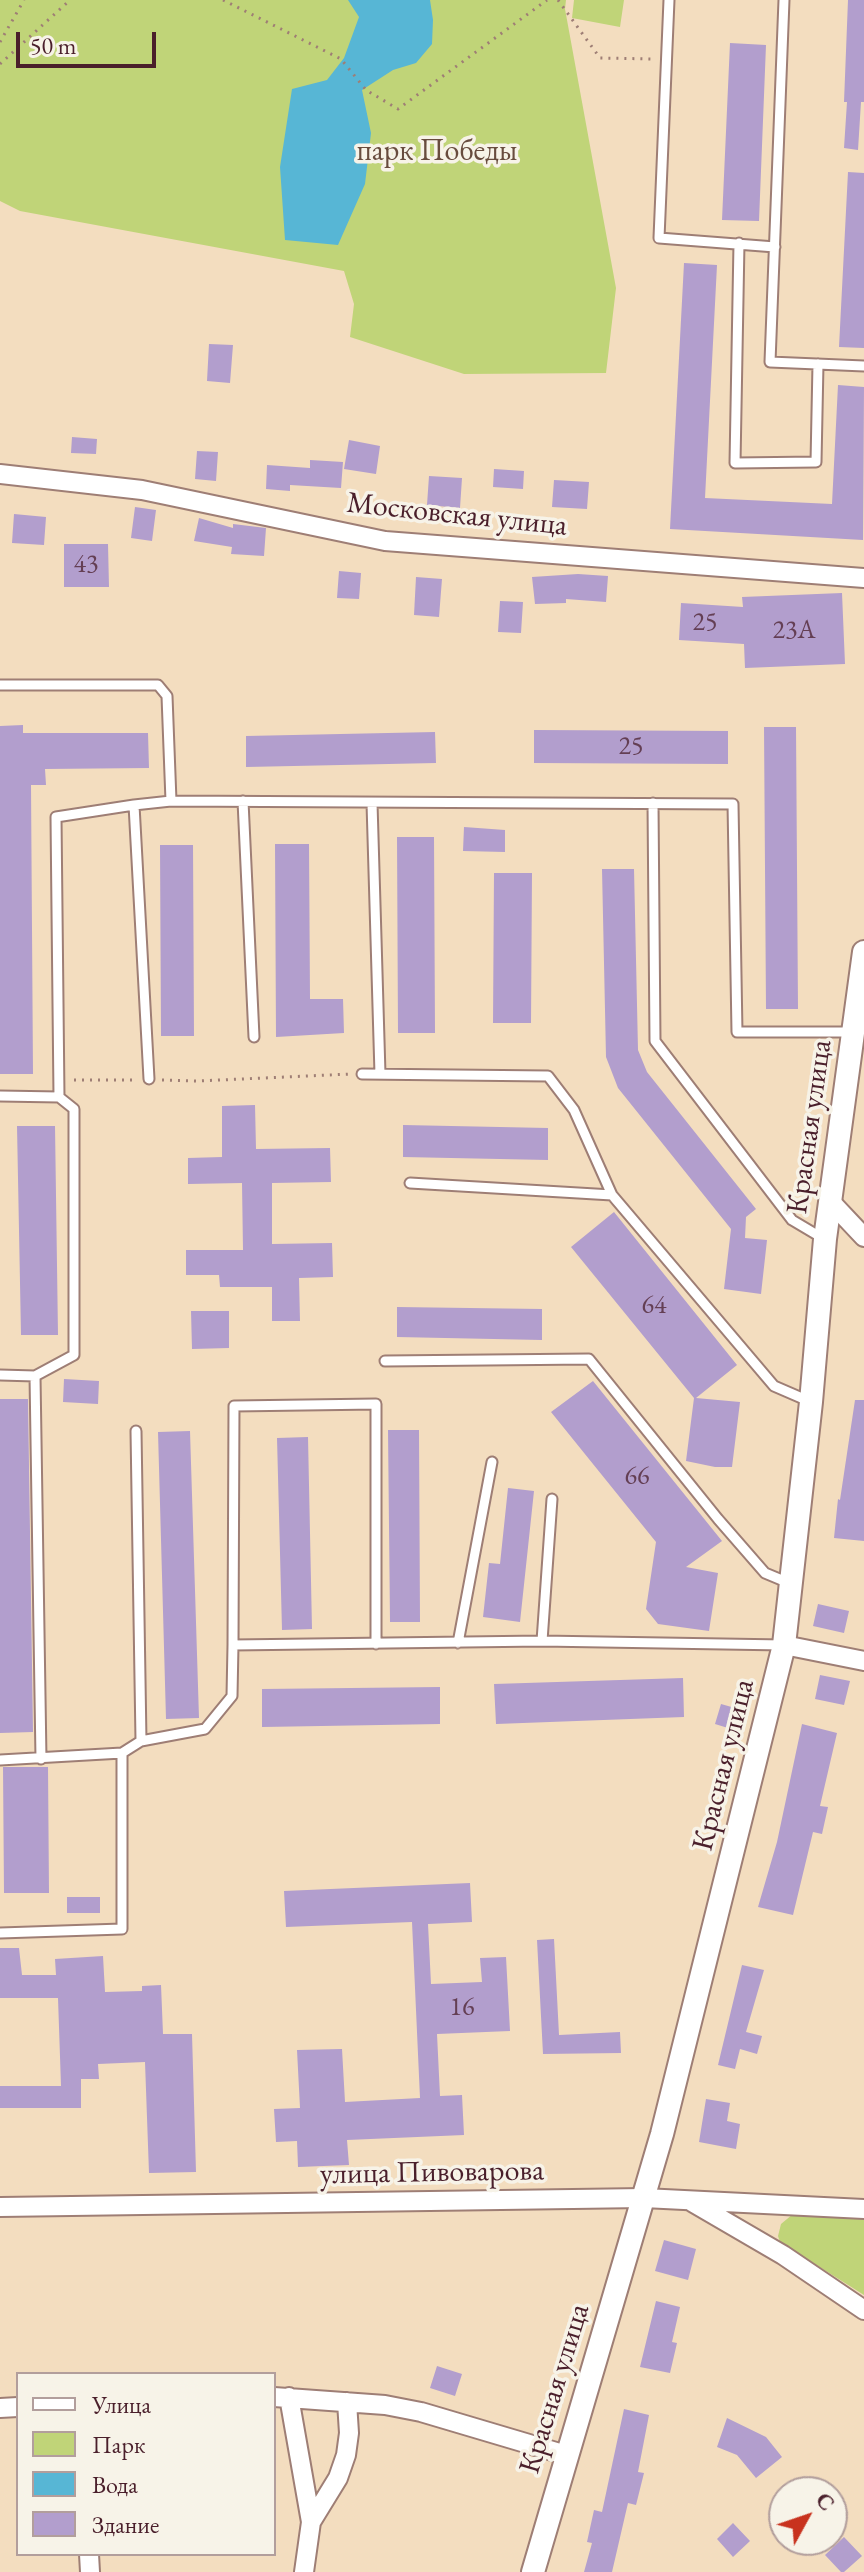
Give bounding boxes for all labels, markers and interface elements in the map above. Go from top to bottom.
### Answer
scale bar [20,16,160,66]
text: 50 m [30,30,77,61]
park label: парк Победы [357,134,517,170]
street label: Московская улица [345,486,569,544]
house number: 43 [74,549,98,581]
house number: 25 [693,607,717,639]
house number: 23А [773,615,815,647]
house number: 25 [619,731,643,763]
street label: Красная улица [780,1038,840,1216]
house number: 64 [642,1290,666,1322]
house number: 66 [625,1461,649,1493]
street label: Красная улица [685,1675,763,1855]
house number: 16 [450,1992,474,2024]
street label: улица Пивоварова [320,2153,544,2193]
street label: Красная улица [512,2300,598,2478]
legend [16,2372,276,2556]
text: Улица [92,2389,151,2420]
text: Парк [92,2429,145,2460]
text: Вода [92,2469,138,2500]
north arrow [768,2476,848,2556]
text: С [809,2486,841,2517]
text: Здание [92,2509,159,2540]

